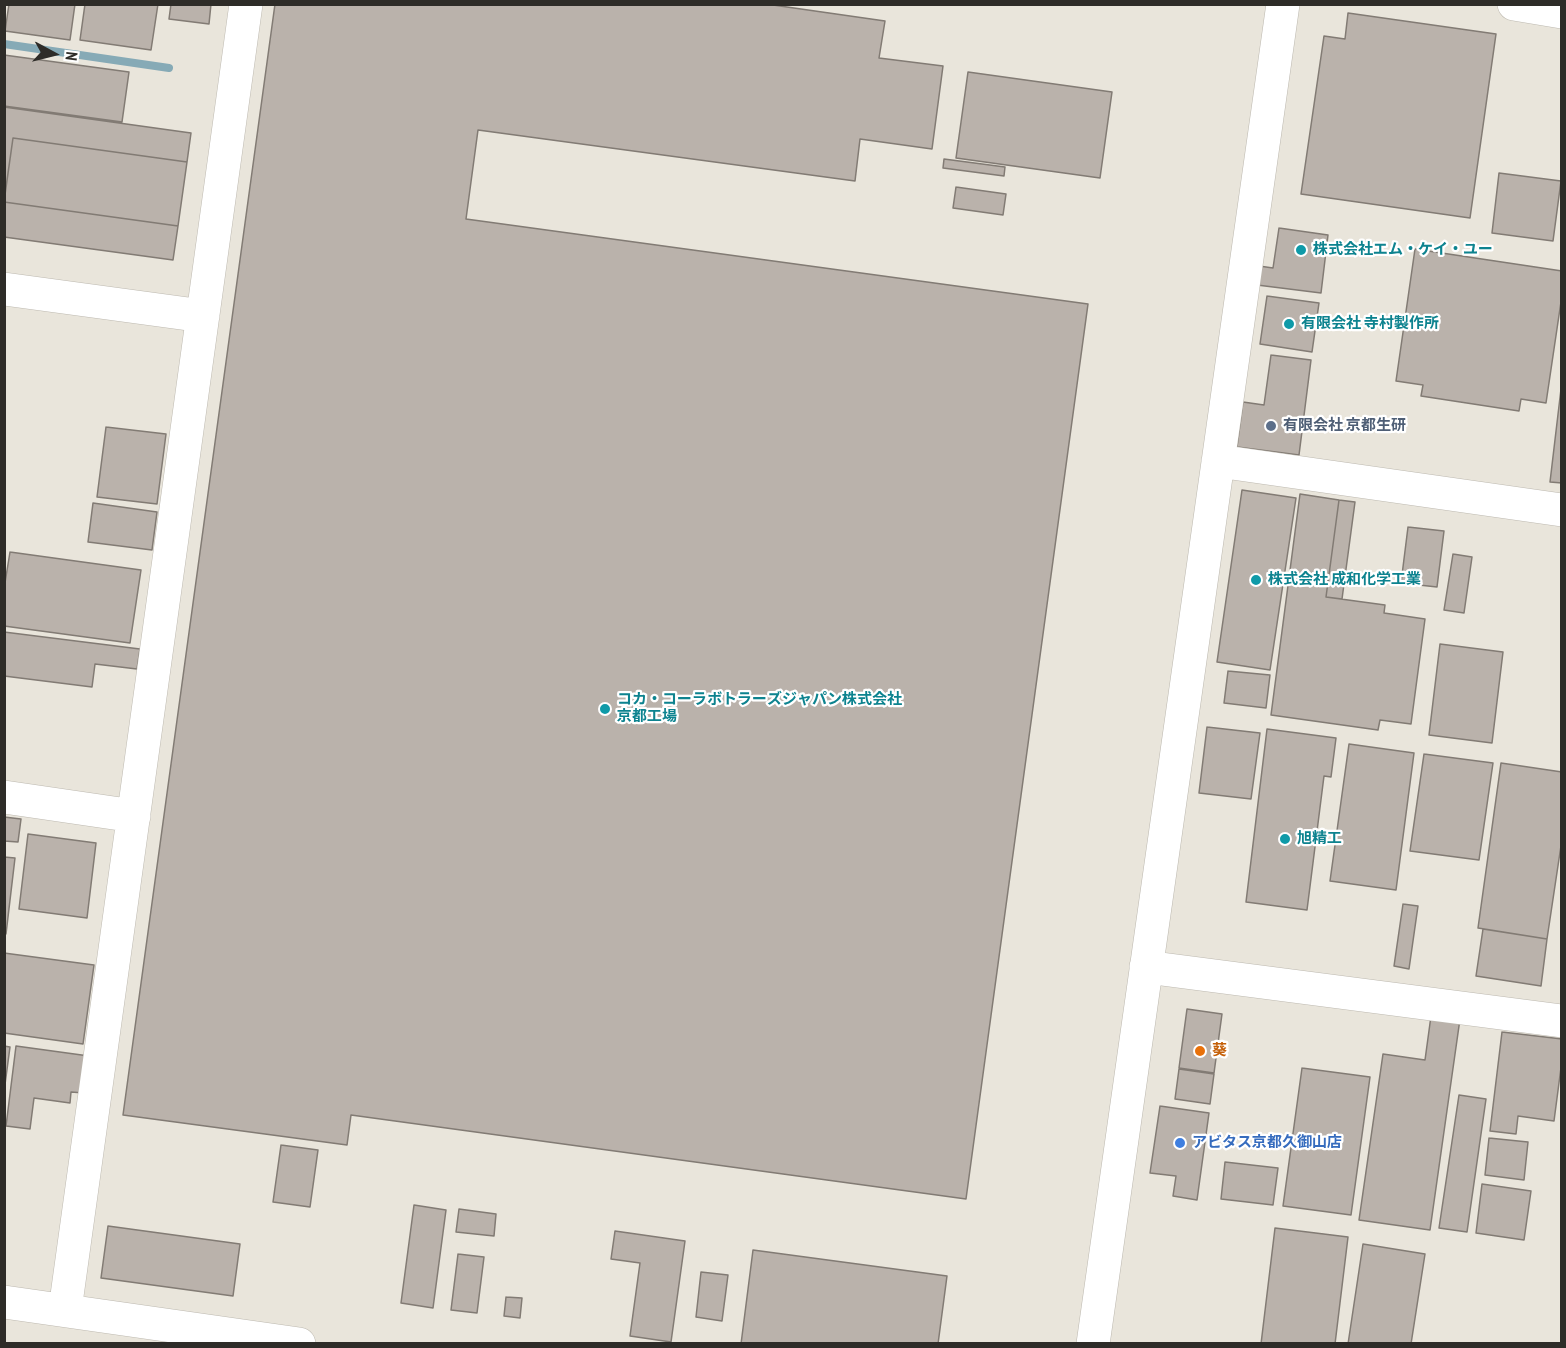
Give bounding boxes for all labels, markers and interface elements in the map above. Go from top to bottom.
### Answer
north arrow [24,24,84,84]
text: N [61,51,82,62]
place label: 株式会社エム・ケイ・ユー [1313,241,1493,259]
marker: 株式会社エム・ケイ・ユー [1294,243,1308,257]
place label: 有限会社 寺村製作所 [1301,315,1439,333]
marker: 有限会社 寺村製作所 [1282,317,1296,331]
place label: 有限会社 京都生研 [1283,417,1406,435]
marker: 有限会社 京都生研 [1264,419,1278,433]
place label: 株式会社 成和化学工業 [1268,571,1421,589]
marker: 株式会社 成和化学工業 [1249,573,1263,587]
place label: コカ・コーラボトラーズジャパン株式会社 京都工場 [617,691,902,726]
marker: コカ・コーラボトラーズジャパン株式会社 京都工場 [598,702,612,716]
place label: 旭精工 [1297,830,1342,848]
marker: 旭精工 [1278,832,1292,846]
place label: 葵 [1212,1042,1227,1060]
marker: 葵 [1193,1044,1207,1058]
place label: アビタス京都久御山店 [1192,1134,1342,1152]
marker: アビタス京都久御山店 [1173,1136,1187,1150]

